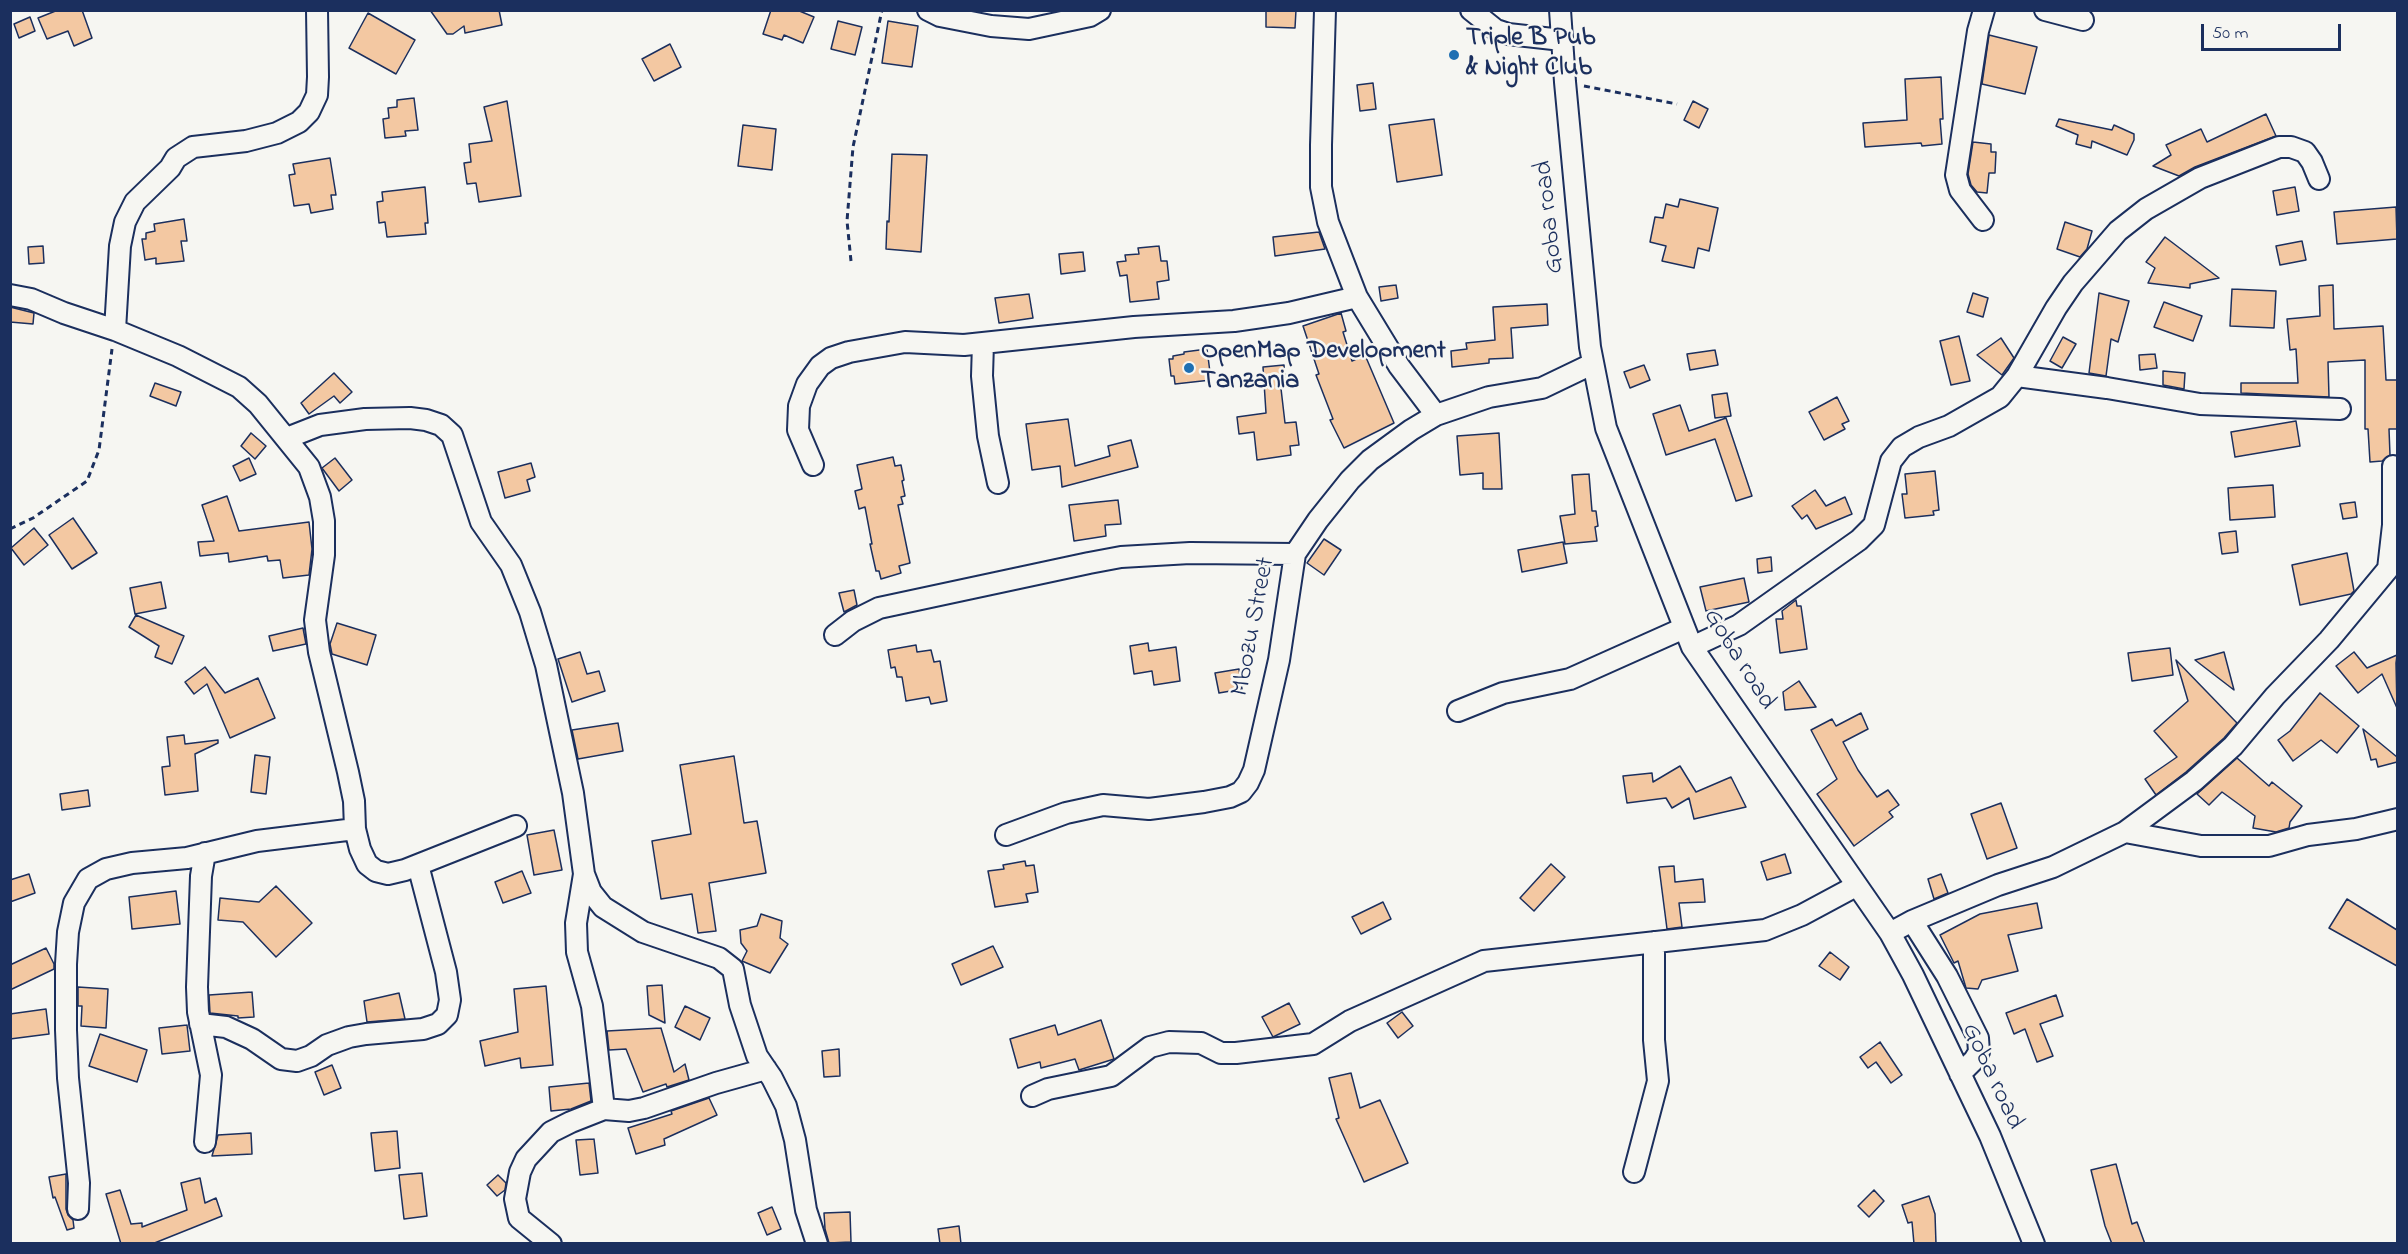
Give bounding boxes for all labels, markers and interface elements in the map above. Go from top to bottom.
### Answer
scale bar [2204,12,2344,50]
text: 50 m [2212,21,2249,47]
place label: Triple B Pub & Night Club [1466,24,1596,86]
marker: Triple B Pub & Night Club [1447,48,1461,62]
street label: Goba road [1530,159,1572,275]
place label: OpenMap Development Tanzania [1201,337,1446,398]
marker: OpenMap Development Tanzania [1182,361,1196,375]
street label: Mbozu Street [1226,555,1284,699]
street label: Goba road [1695,604,1781,716]
street label: Goba road [1953,1019,2029,1135]

